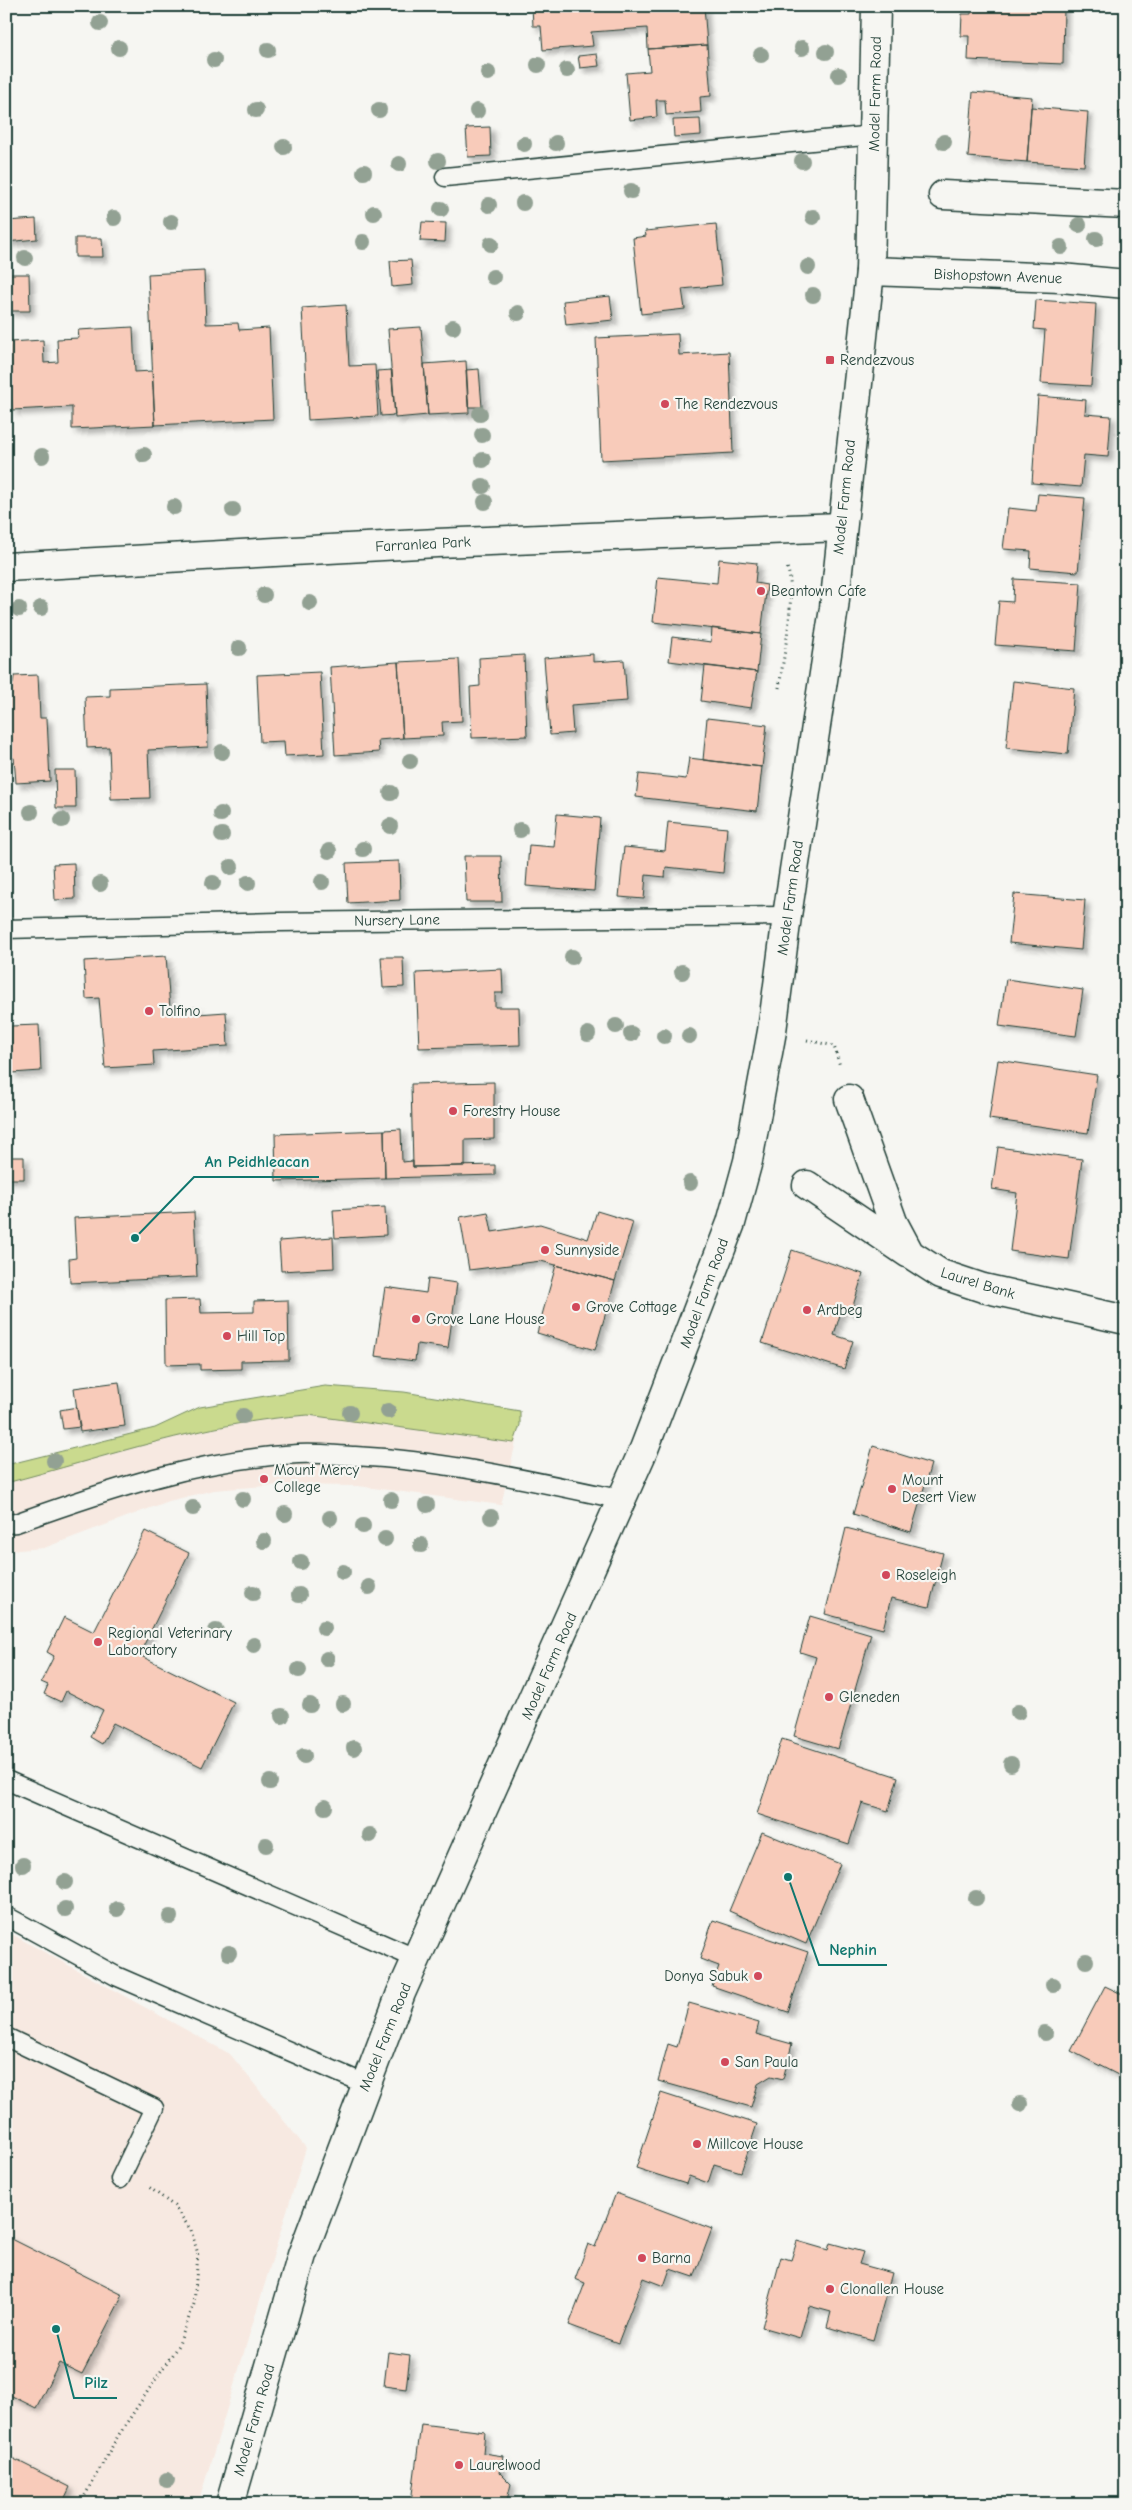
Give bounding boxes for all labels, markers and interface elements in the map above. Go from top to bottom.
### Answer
street label: Model Farm Road [865,36,885,152]
street label: Bishopstown Avenue [933,265,1063,287]
place label: Rendezvous [840,351,914,369]
marker: Rendezvous [824,354,836,366]
place label: The Rendezvous [675,395,778,413]
marker: The Rendezvous [659,398,671,410]
street label: Model Farm Road [829,439,859,555]
street label: Farranlea Park [375,532,472,555]
place label: Beantown Cafe [771,582,867,600]
marker: Beantown Cafe [755,585,767,597]
street label: Model Farm Road [773,840,807,956]
street label: Nursery Lane [354,910,440,930]
place label: Tolfino [159,1002,201,1020]
marker: Tolfino [143,1005,155,1017]
place label: Forestry House [463,1102,561,1120]
marker: Forestry House [447,1105,459,1117]
callout: An Peidhleacan [194,1146,319,1177]
text: An Peidhleacan [205,1153,309,1171]
street label: Model Farm Road [676,1236,732,1350]
place label: Sunnyside [555,1241,620,1259]
marker: Sunnyside [539,1244,551,1256]
street label: Laurel Bank [939,1263,1018,1303]
place label: Grove Cottage [586,1298,678,1316]
marker: Grove Cottage [570,1301,582,1313]
place label: Ardbeg [817,1301,863,1319]
marker: Ardbeg [801,1304,813,1316]
place label: Grove Lane House [426,1310,545,1328]
marker: Grove Lane House [410,1313,422,1325]
place label: Hill Top [237,1327,285,1345]
marker: Hill Top [221,1330,233,1342]
place label: Mount Mercy College [274,1461,360,1496]
place label: Mount Desert View [902,1471,976,1506]
marker: Mount Mercy College [258,1473,270,1485]
marker: Mount Desert View [886,1483,898,1495]
place label: Roseleigh [896,1566,957,1584]
marker: Roseleigh [880,1569,892,1581]
street label: Model Farm Road [517,1610,581,1722]
place label: Regional Veterinary Laboratory [108,1624,232,1659]
marker: Regional Veterinary Laboratory [92,1636,104,1648]
place label: Gleneden [839,1688,900,1706]
marker: Gleneden [823,1691,835,1703]
callout: Nephin [819,1934,887,1965]
text: Nephin [829,1941,877,1959]
place label: Donya Sabuk [664,1967,749,1985]
marker: Donya Sabuk [752,1970,764,1982]
street label: Model Farm Road [355,1980,415,2094]
place label: San Paula [735,2053,799,2071]
marker: San Paula [719,2056,731,2068]
place label: Millcove House [707,2135,804,2153]
marker: Millcove House [691,2138,703,2150]
place label: Barna [652,2249,691,2267]
marker: Barna [636,2252,648,2264]
place label: Clonallen House [840,2280,944,2298]
marker: Clonallen House [824,2283,836,2295]
street label: Model Farm Road [229,2362,279,2478]
callout: Pilz [74,2367,117,2398]
text: Pilz [84,2374,108,2392]
place label: Laurelwood [469,2456,541,2474]
marker: Laurelwood [453,2459,465,2471]

